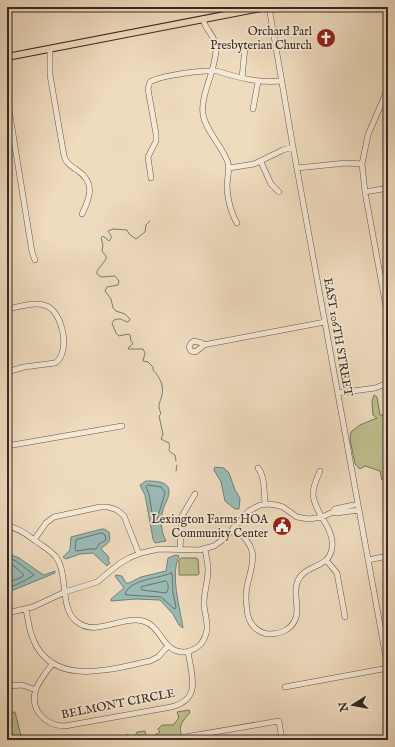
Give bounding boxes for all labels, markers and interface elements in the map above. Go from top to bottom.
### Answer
place label: Orchard Parl Presbyterian Church [210,24,313,53]
church icon: Orchard Parl Presbyterian Church [315,27,337,49]
street label: EAST 106TH STREET [320,276,356,398]
place label: Lexington Farms HOA Community Center [151,512,269,541]
public building icon: Lexington Farms HOA Community Center [271,515,293,537]
north arrow [333,685,373,725]
street label: BELMONT CIRCLE [60,686,176,722]
text: N [336,700,352,714]

